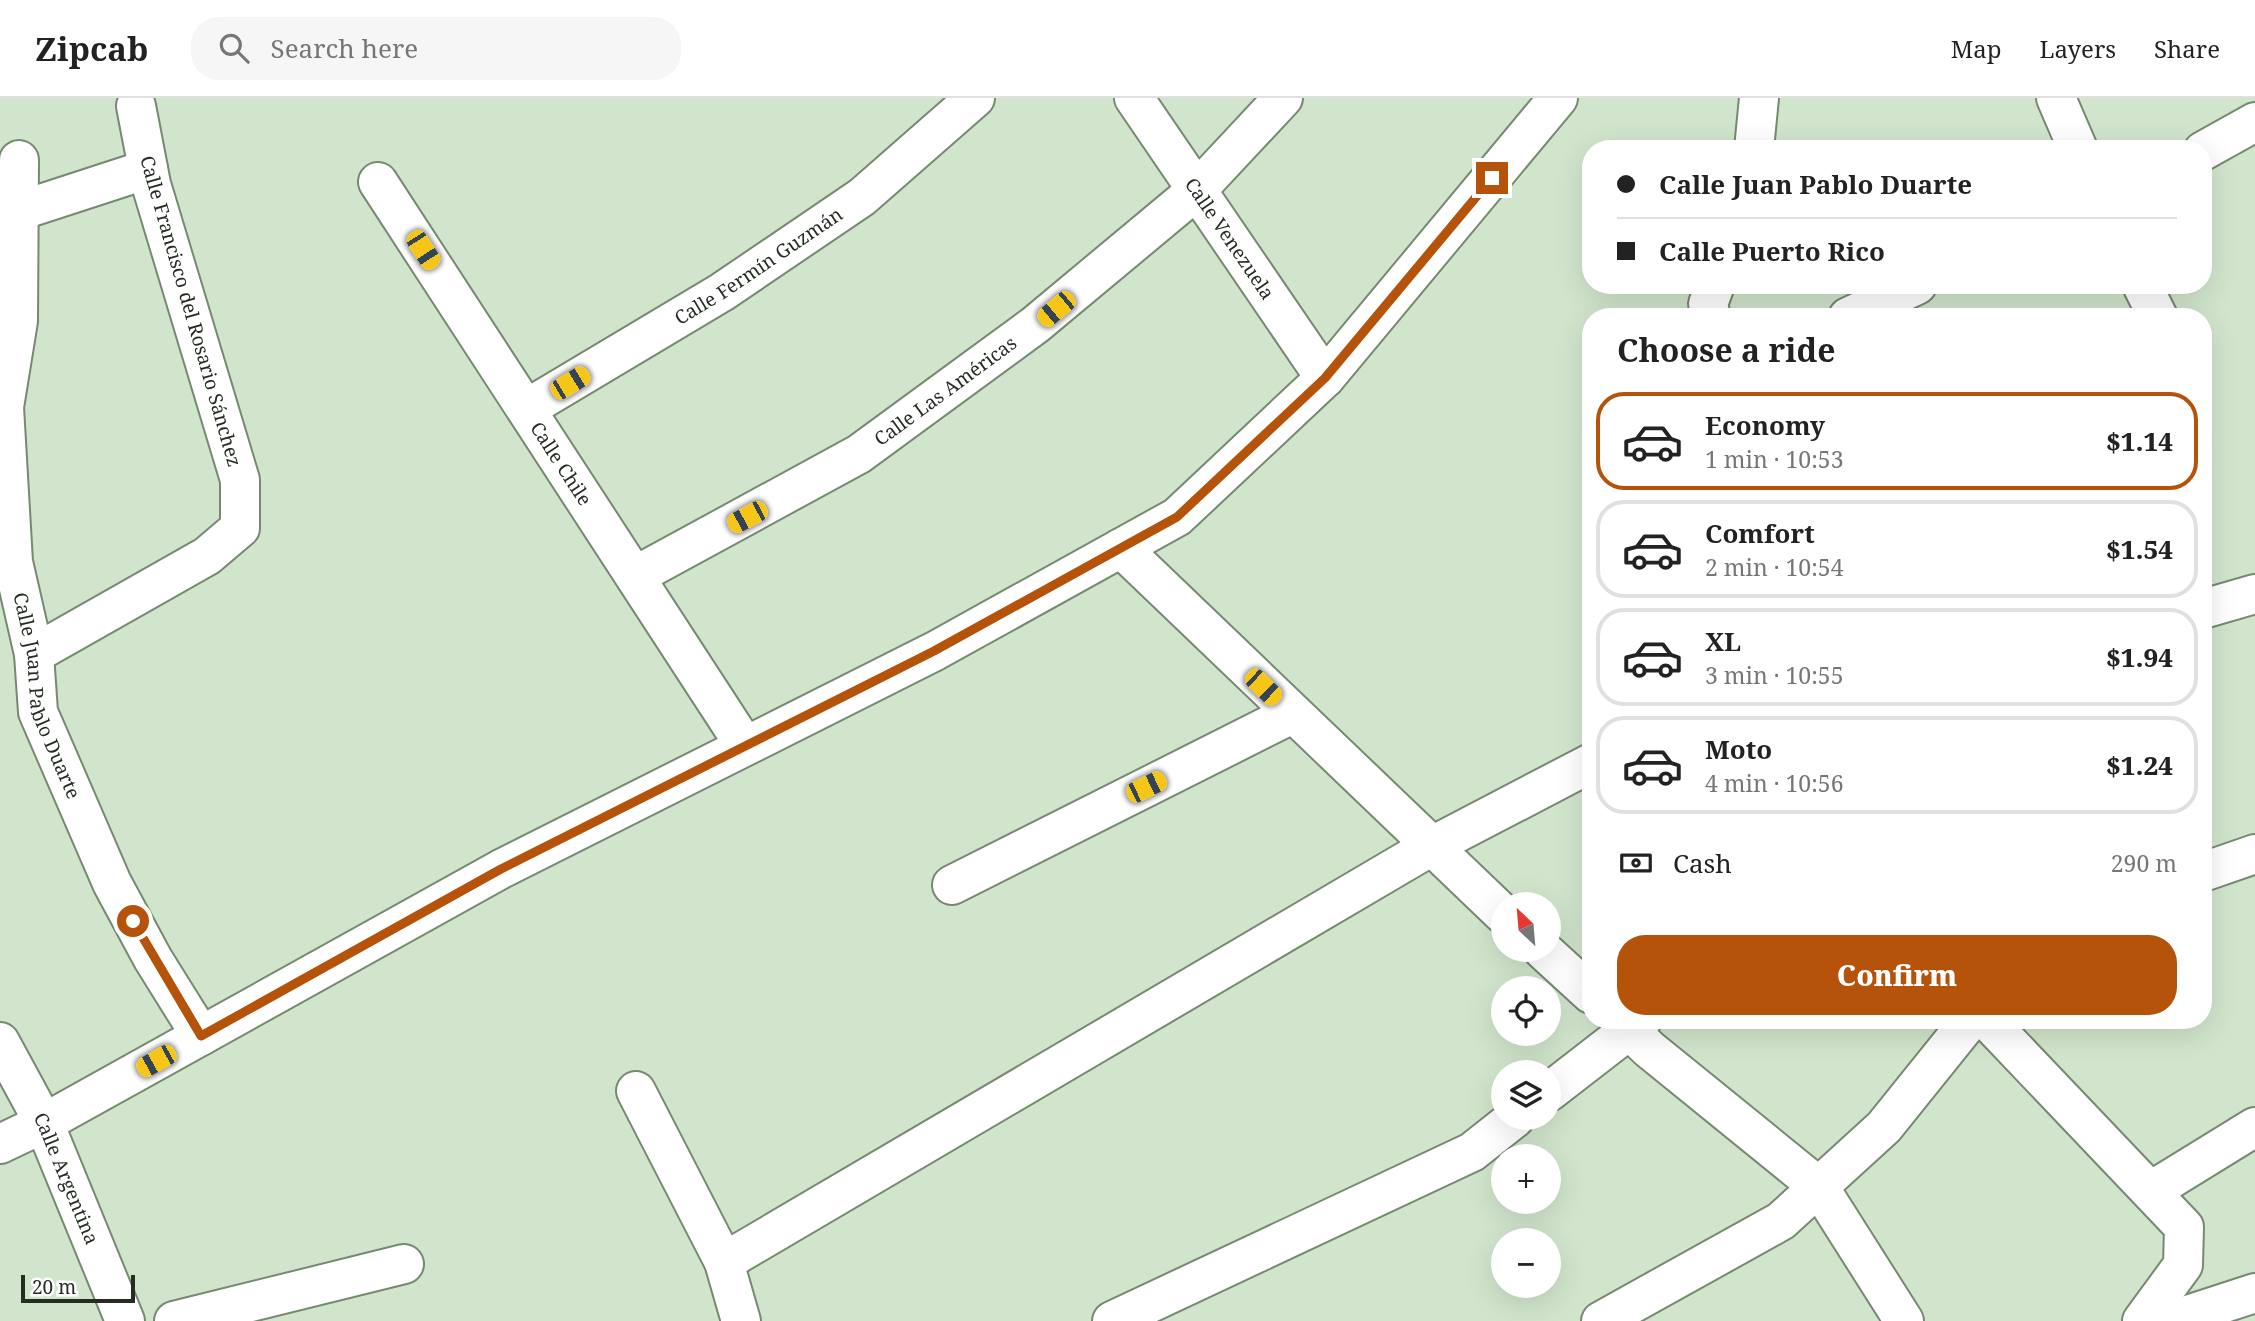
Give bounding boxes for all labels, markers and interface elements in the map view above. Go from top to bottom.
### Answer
search box [191,17,681,80]
text: Zipcab [35,26,149,71]
icon: search [215,29,253,67]
text: Search here [271,30,418,66]
text: Map [1951,32,2002,65]
text: Layers [2040,32,2116,65]
text: Share [2154,32,2220,65]
street label: Calle Francisco del Rosario Sánchez [134,153,248,469]
route end [1476,162,1508,194]
text: Calle Juan Pablo Duarte [1659,166,1972,202]
street label: Calle Venezuela [1179,172,1281,304]
street label: Calle Fermín Guzmán [669,201,848,331]
car [403,227,444,273]
text: Calle Puerto Rico [1659,233,1885,269]
car [1034,287,1079,331]
text: Choose a ride [1617,328,1836,371]
street label: Calle Las Américas [869,330,1022,452]
car [547,363,594,403]
text: Economy [1705,407,1825,443]
icon: car [1621,410,1684,473]
street label: Calle Chile [524,417,598,511]
text: $1.14 [2106,423,2173,459]
text: 1 min · 10:53 [1705,443,1843,475]
car [724,498,771,536]
text: Comfort [1705,515,1815,551]
icon: car [1621,518,1684,581]
text: $1.54 [2106,531,2173,567]
text: 2 min · 10:54 [1705,551,1843,583]
street label: Calle Juan Pablo Duarte [7,590,87,803]
text: XL [1705,623,1741,659]
icon: car [1621,626,1684,689]
text: $1.94 [2106,639,2173,675]
text: 3 min · 10:55 [1705,659,1843,691]
car [1241,665,1286,709]
text: Moto [1705,731,1772,767]
icon: car [1621,734,1684,797]
text: $1.24 [2106,747,2173,783]
text: 4 min · 10:56 [1705,767,1843,799]
car [1123,768,1170,806]
icon: cash [1617,844,1655,882]
text: Cash [1673,845,1732,881]
text: 290 m [2111,847,2177,879]
north arrow [1491,892,1561,962]
map controls [1491,892,1561,1298]
route start [117,905,149,937]
button: Confirm [1617,935,2177,1015]
button: locate [1491,976,1561,1046]
car [133,1042,180,1080]
button: layers [1491,1060,1561,1130]
street label: Calle Argentina [28,1108,105,1248]
button: + [1491,1144,1561,1214]
button: − [1491,1228,1561,1298]
scale bar [21,1272,135,1304]
text: 20 m [32,1274,76,1300]

